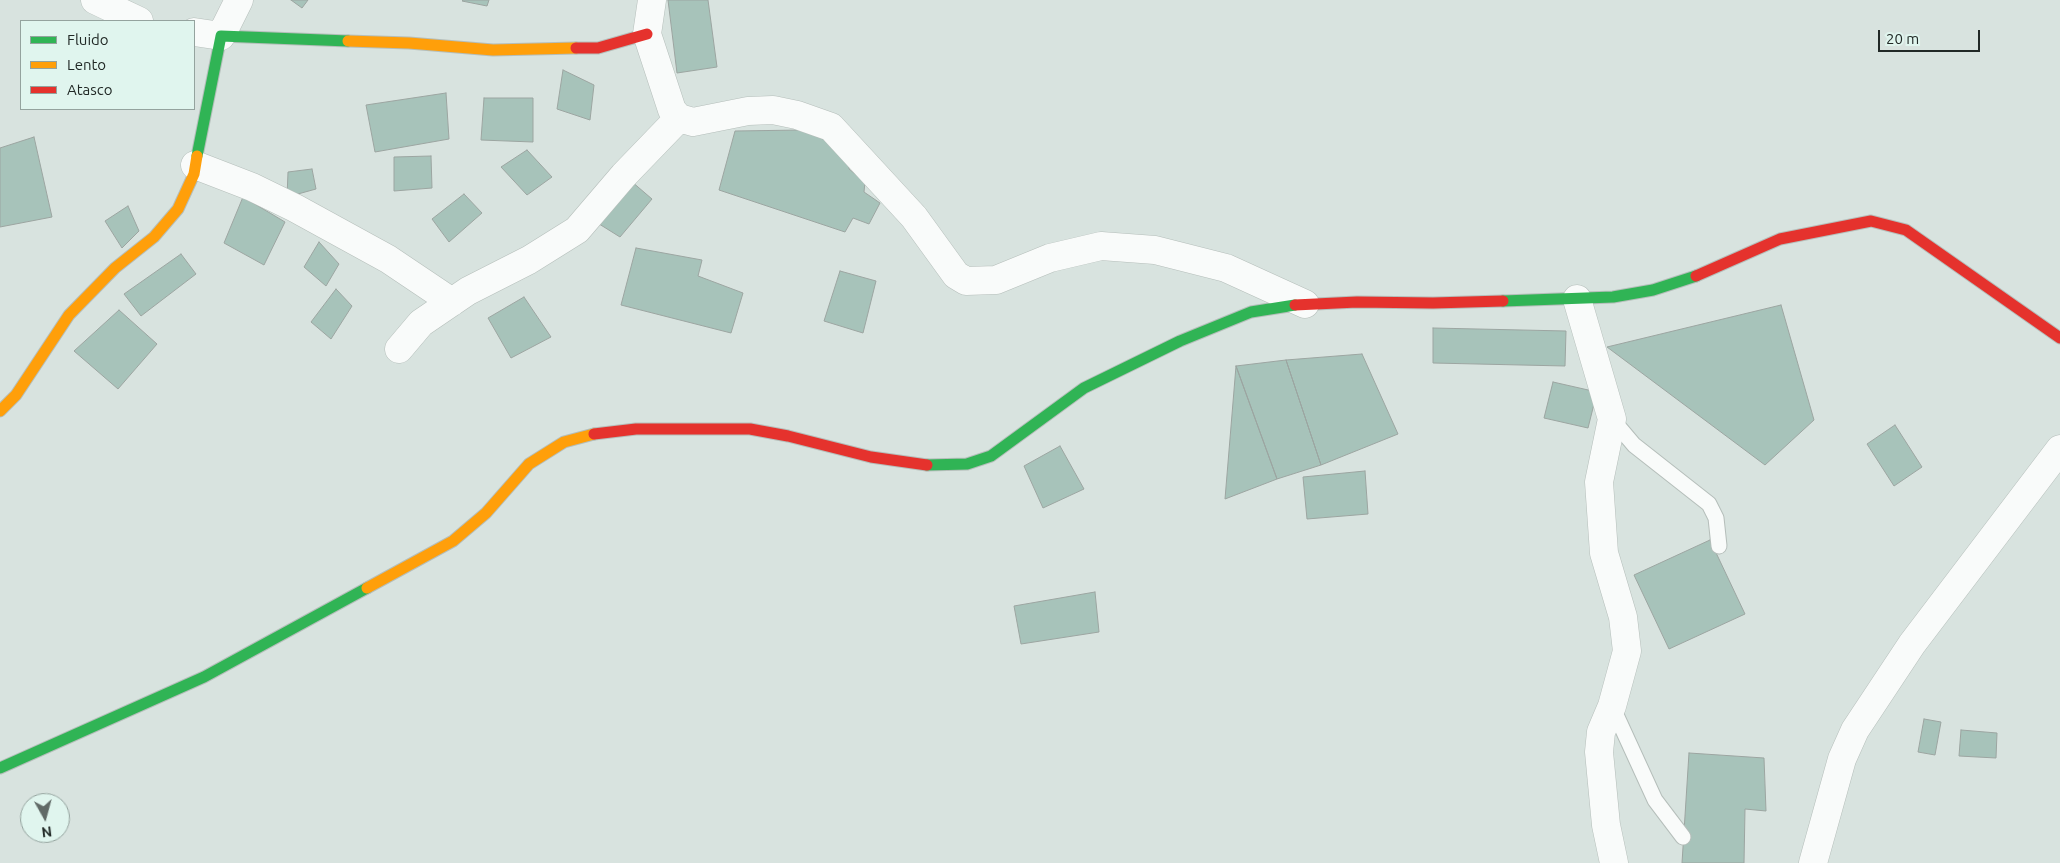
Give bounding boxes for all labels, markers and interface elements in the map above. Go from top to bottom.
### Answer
legend [20,20,195,110]
scale bar [1880,20,1982,52]
text: 20 m [1886,30,1919,47]
text: Fluido [67,31,109,48]
text: Lento [67,56,106,73]
text: Atasco [67,81,113,98]
north arrow [20,793,70,843]
text: N [41,823,53,840]

